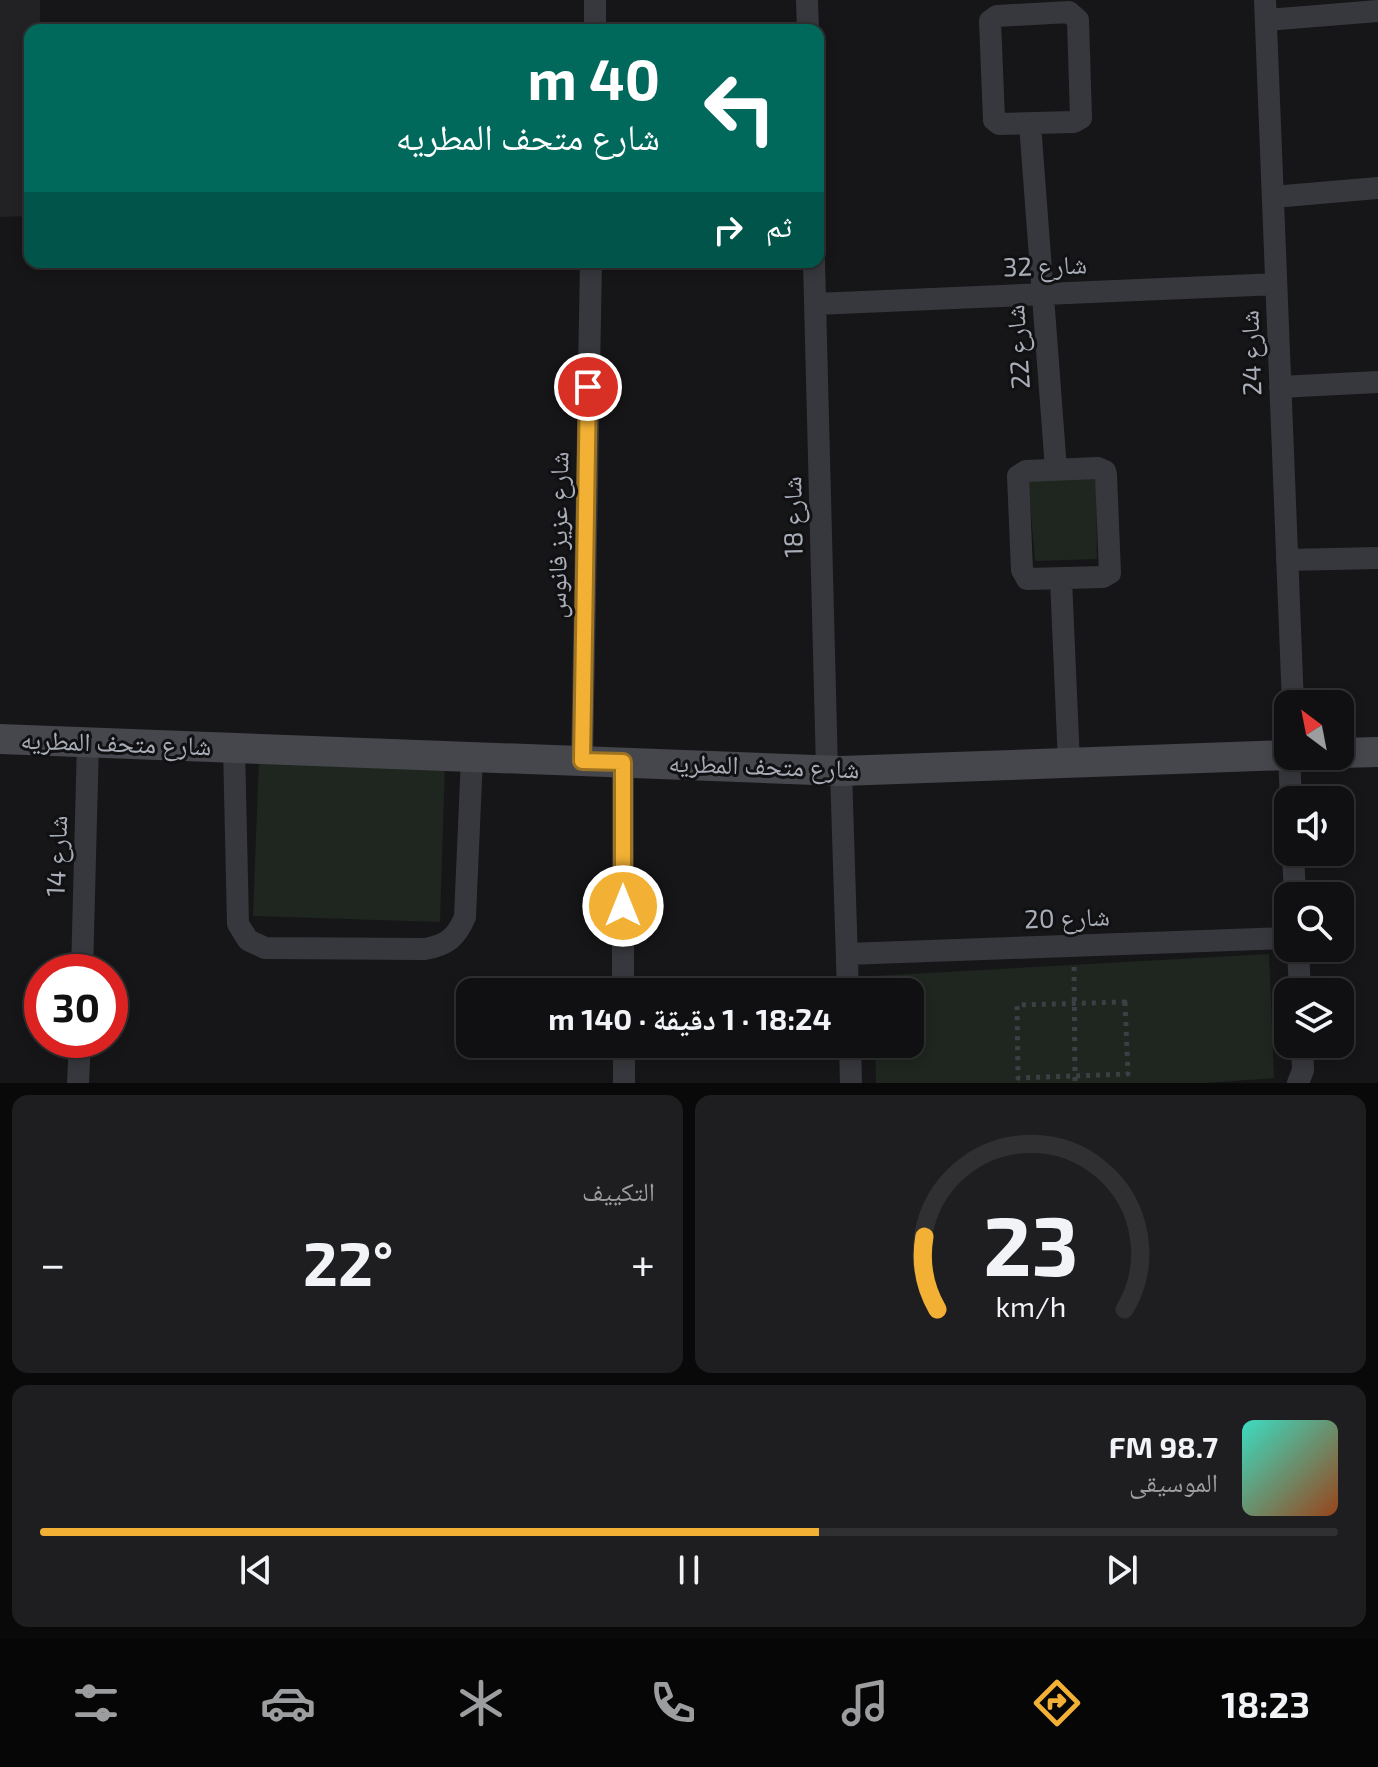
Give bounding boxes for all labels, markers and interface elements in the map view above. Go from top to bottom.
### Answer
text: 40 m [528,44,660,111]
icon: left [688,56,792,160]
text: شارع متحف المطريه [396,114,660,157]
text: ثم [766,207,792,243]
icon: right [706,208,750,252]
street label: شارع 32 [1002,248,1088,283]
street label: شارع 22 [998,304,1037,390]
street label: شارع 24 [1233,310,1268,396]
pin [554,353,622,421]
icon: arrive [566,365,610,409]
street label: شارع عزيز فانوس [540,451,575,619]
street label: شارع 18 [775,476,810,558]
north arrow [1274,690,1354,770]
map controls [1274,690,1354,1058]
street label: شارع متحف المطريه [20,723,212,762]
street label: شارع متحف المطريه [668,746,860,785]
button: sound [1274,786,1354,866]
street label: شارع 14 [39,815,74,897]
position arrow [581,864,665,948]
button: search [1274,882,1354,962]
street label: شارع 20 [1024,900,1110,935]
speed limit sign: 30 [24,954,128,1058]
button: layers [1274,978,1354,1058]
text: 18:24 · 1 دقيقة · 140 m [548,1000,832,1036]
text: التكييف [582,1175,655,1206]
text: 23 [983,1193,1078,1293]
text: 22° [303,1226,393,1298]
text: − [40,1236,66,1289]
text: + [631,1236,655,1289]
text: km/h [995,1288,1066,1323]
text: 98.7 FM [1109,1428,1218,1464]
text: الموسيقى [1129,1466,1218,1497]
icon: previous [234,1548,278,1592]
icon: pause [667,1548,711,1592]
icon: next [1100,1548,1144,1592]
icon: filters [68,1675,124,1731]
icon: car [260,1675,316,1731]
icon: climate [453,1675,509,1731]
icon: phone [645,1675,701,1731]
icon: music [837,1675,893,1731]
icon: directions [1029,1675,1085,1731]
text: 18:23 [1221,1682,1310,1725]

